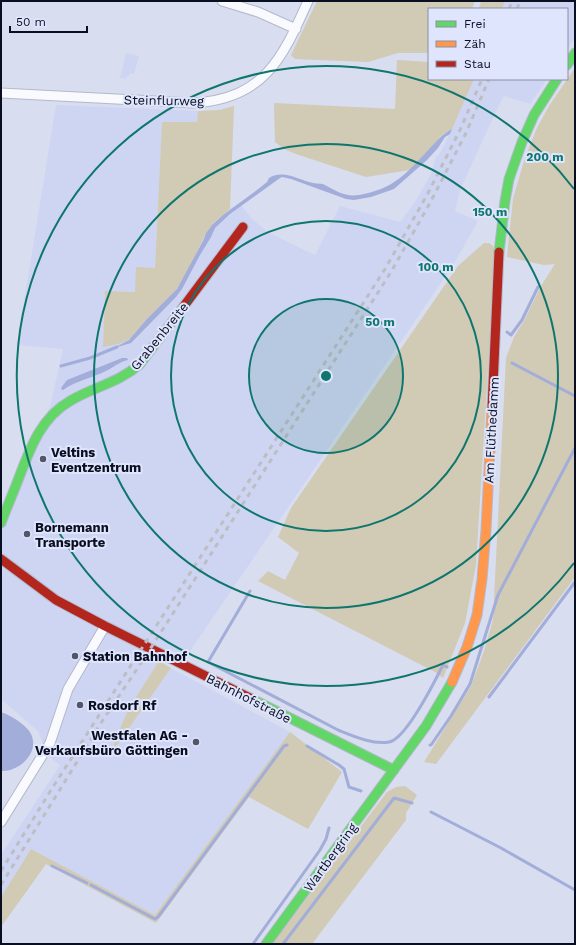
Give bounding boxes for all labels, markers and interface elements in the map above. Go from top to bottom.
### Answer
scale bar [10,8,87,34]
legend [428,8,568,80]
text: 50 m [16,15,46,29]
text: Frei [464,17,486,31]
text: Zäh [464,37,486,51]
text: Stau [464,57,491,71]
street label: Steinflurweg [124,92,204,109]
text: 200 m [526,150,564,164]
text: 150 m [473,205,507,219]
text: 100 m [418,260,454,274]
street label: Grabenbreite [128,299,191,373]
text: 50 m [365,315,395,329]
centre of rings [319,369,333,383]
street label: Am Flüthedamm [481,376,502,484]
place label: Veltins Eventzentrum [51,445,141,475]
marker: Veltins Eventzentrum [38,454,48,464]
place label: Bornemann Transporte [35,520,109,550]
marker: Bornemann Transporte [22,529,32,539]
place label: Station Bahnhof [83,649,188,664]
marker: Station Bahnhof [70,651,80,661]
street label: Bahnhofstraße [204,671,294,726]
place label: Rosdorf Rf [88,698,157,713]
marker: Rosdorf Rf [75,700,85,710]
place label: Westfalen AG - Verkaufsbüro Göttingen [35,728,188,758]
marker: Westfalen AG - Verkaufsbüro Göttingen [191,737,201,747]
street label: Wartbergring [301,820,360,894]

